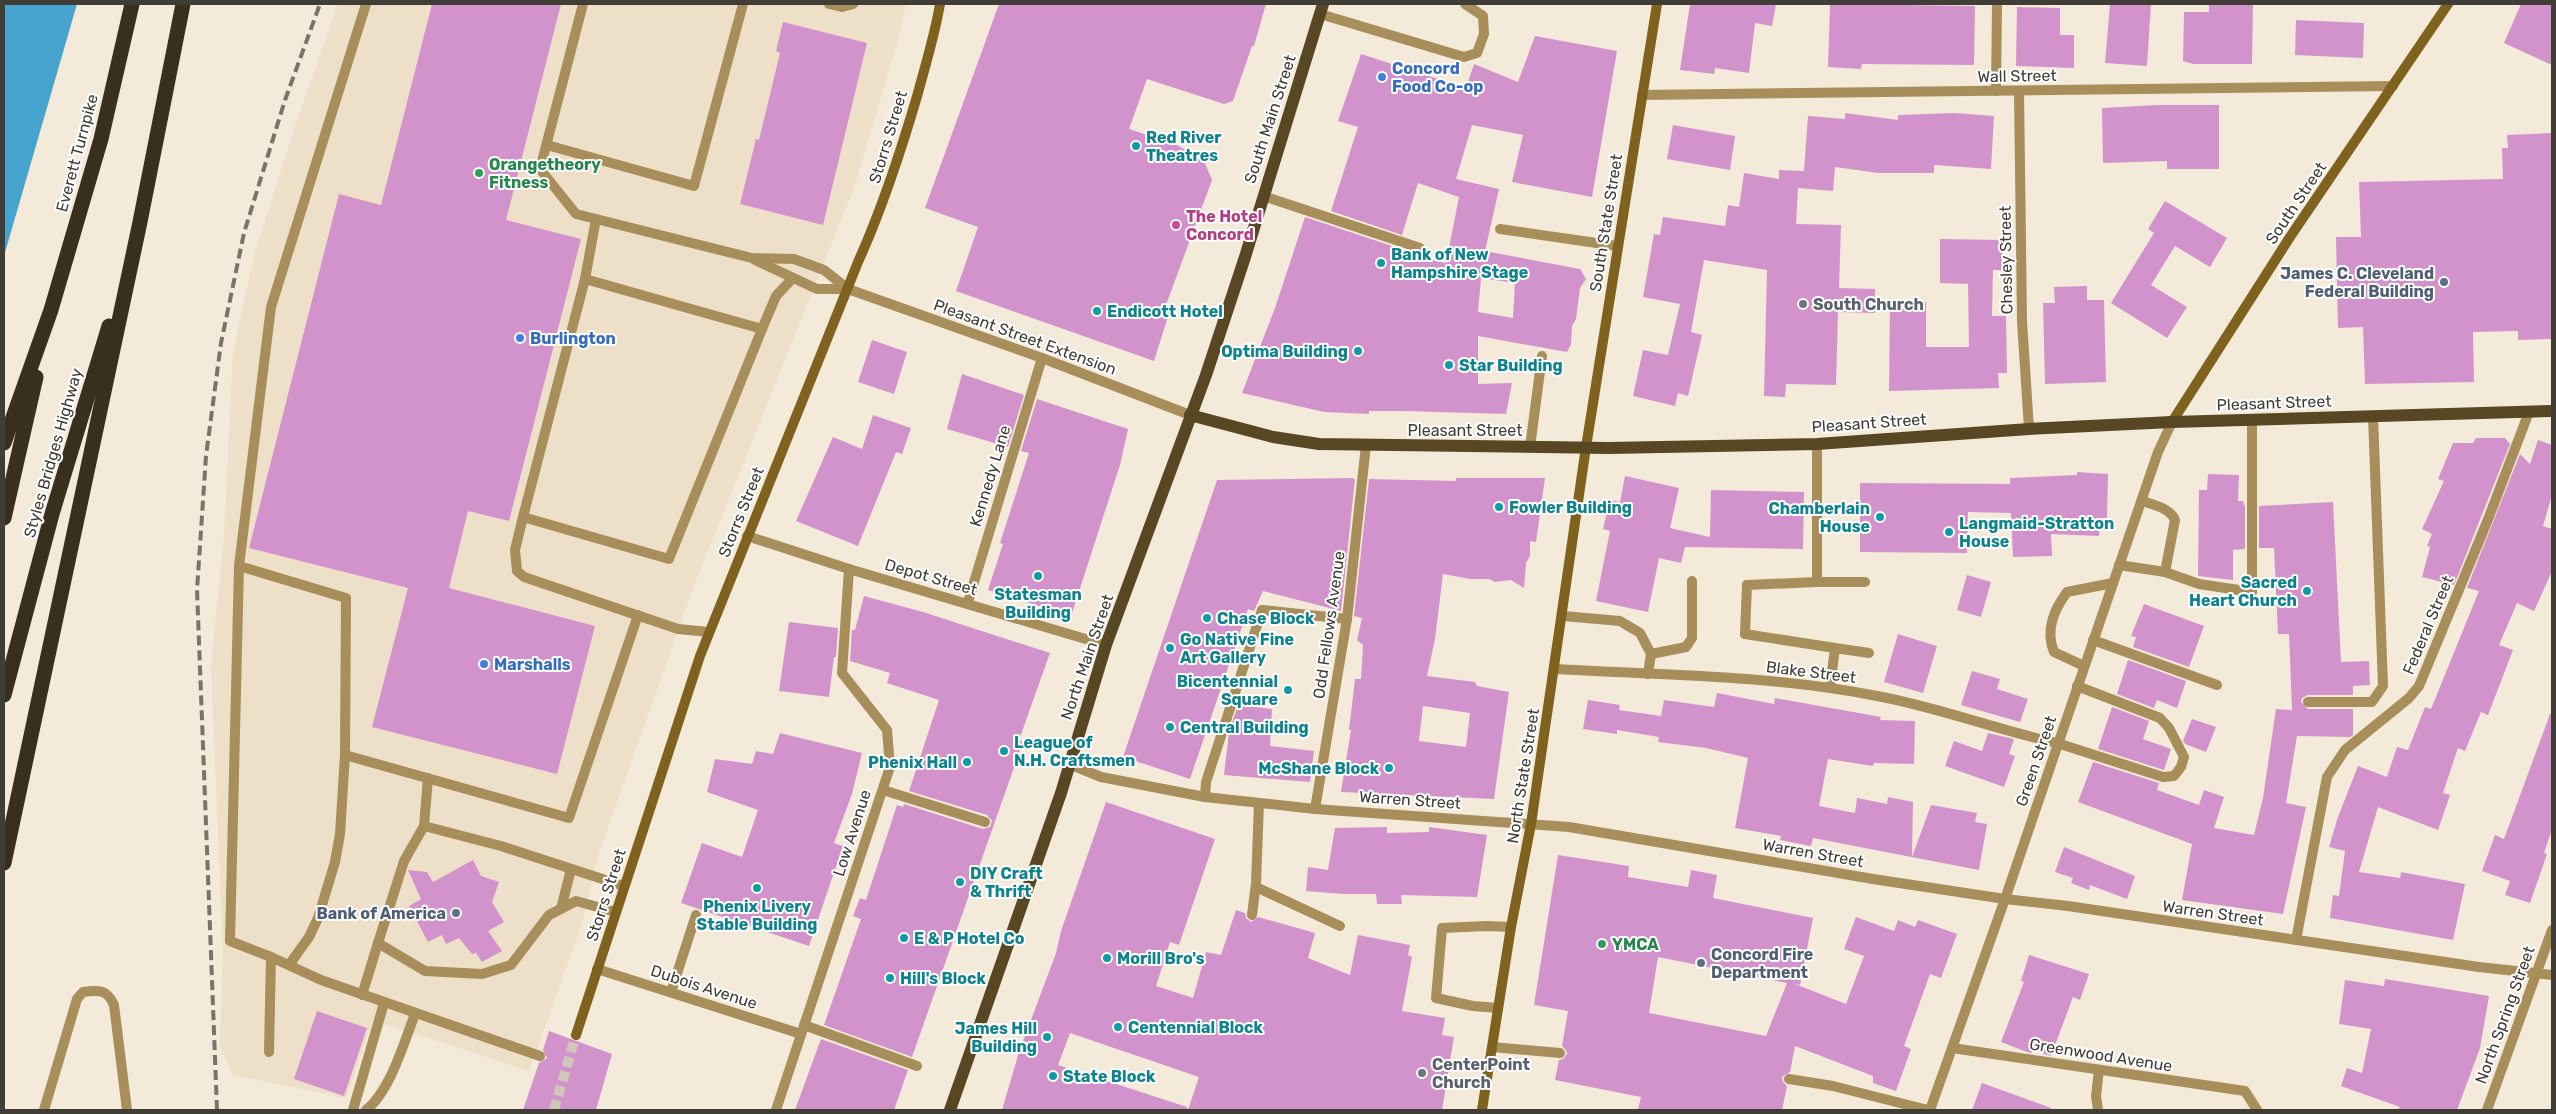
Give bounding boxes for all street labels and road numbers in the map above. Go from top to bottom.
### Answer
street label: South Main Street [1240,52,1300,186]
street label: Wall Street [1977,66,2057,86]
street label: Storrs Street [865,88,911,186]
street label: Everett Turnpike [52,92,102,214]
street label: South State Street [1586,153,1626,293]
street label: South Street [2262,158,2330,248]
street label: Chesley Street [1996,206,2016,314]
street label: Pleasant Street Extension [931,295,1119,379]
street label: Styles Bridges Highway [20,366,86,540]
street label: Pleasant Street [2216,391,2332,415]
street label: Pleasant Street [1811,410,1927,436]
street label: Pleasant Street [1408,421,1522,440]
street label: Kennedy Lane [966,423,1014,529]
street label: Storrs Street [714,464,768,560]
street label: Odd Fellows Avenue [1309,550,1349,700]
street label: Depot Street [883,555,979,599]
street label: Federal Street [2399,573,2457,677]
street label: North Main Street [1057,592,1117,722]
street label: Blake Street [1765,657,1857,687]
street label: North State Street [1503,707,1543,845]
street label: Green Street [2012,713,2060,809]
street label: Low Avenue [829,787,875,879]
street label: Warren Street [1358,787,1462,813]
street label: Warren Street [1761,835,1865,871]
street label: Storrs Street [582,846,630,944]
street label: Warren Street [2161,896,2265,930]
street label: North Spring Street [2471,944,2539,1086]
street label: Dubois Avenue [648,961,760,1013]
street label: Greenwood Avenue [2028,1034,2174,1076]

